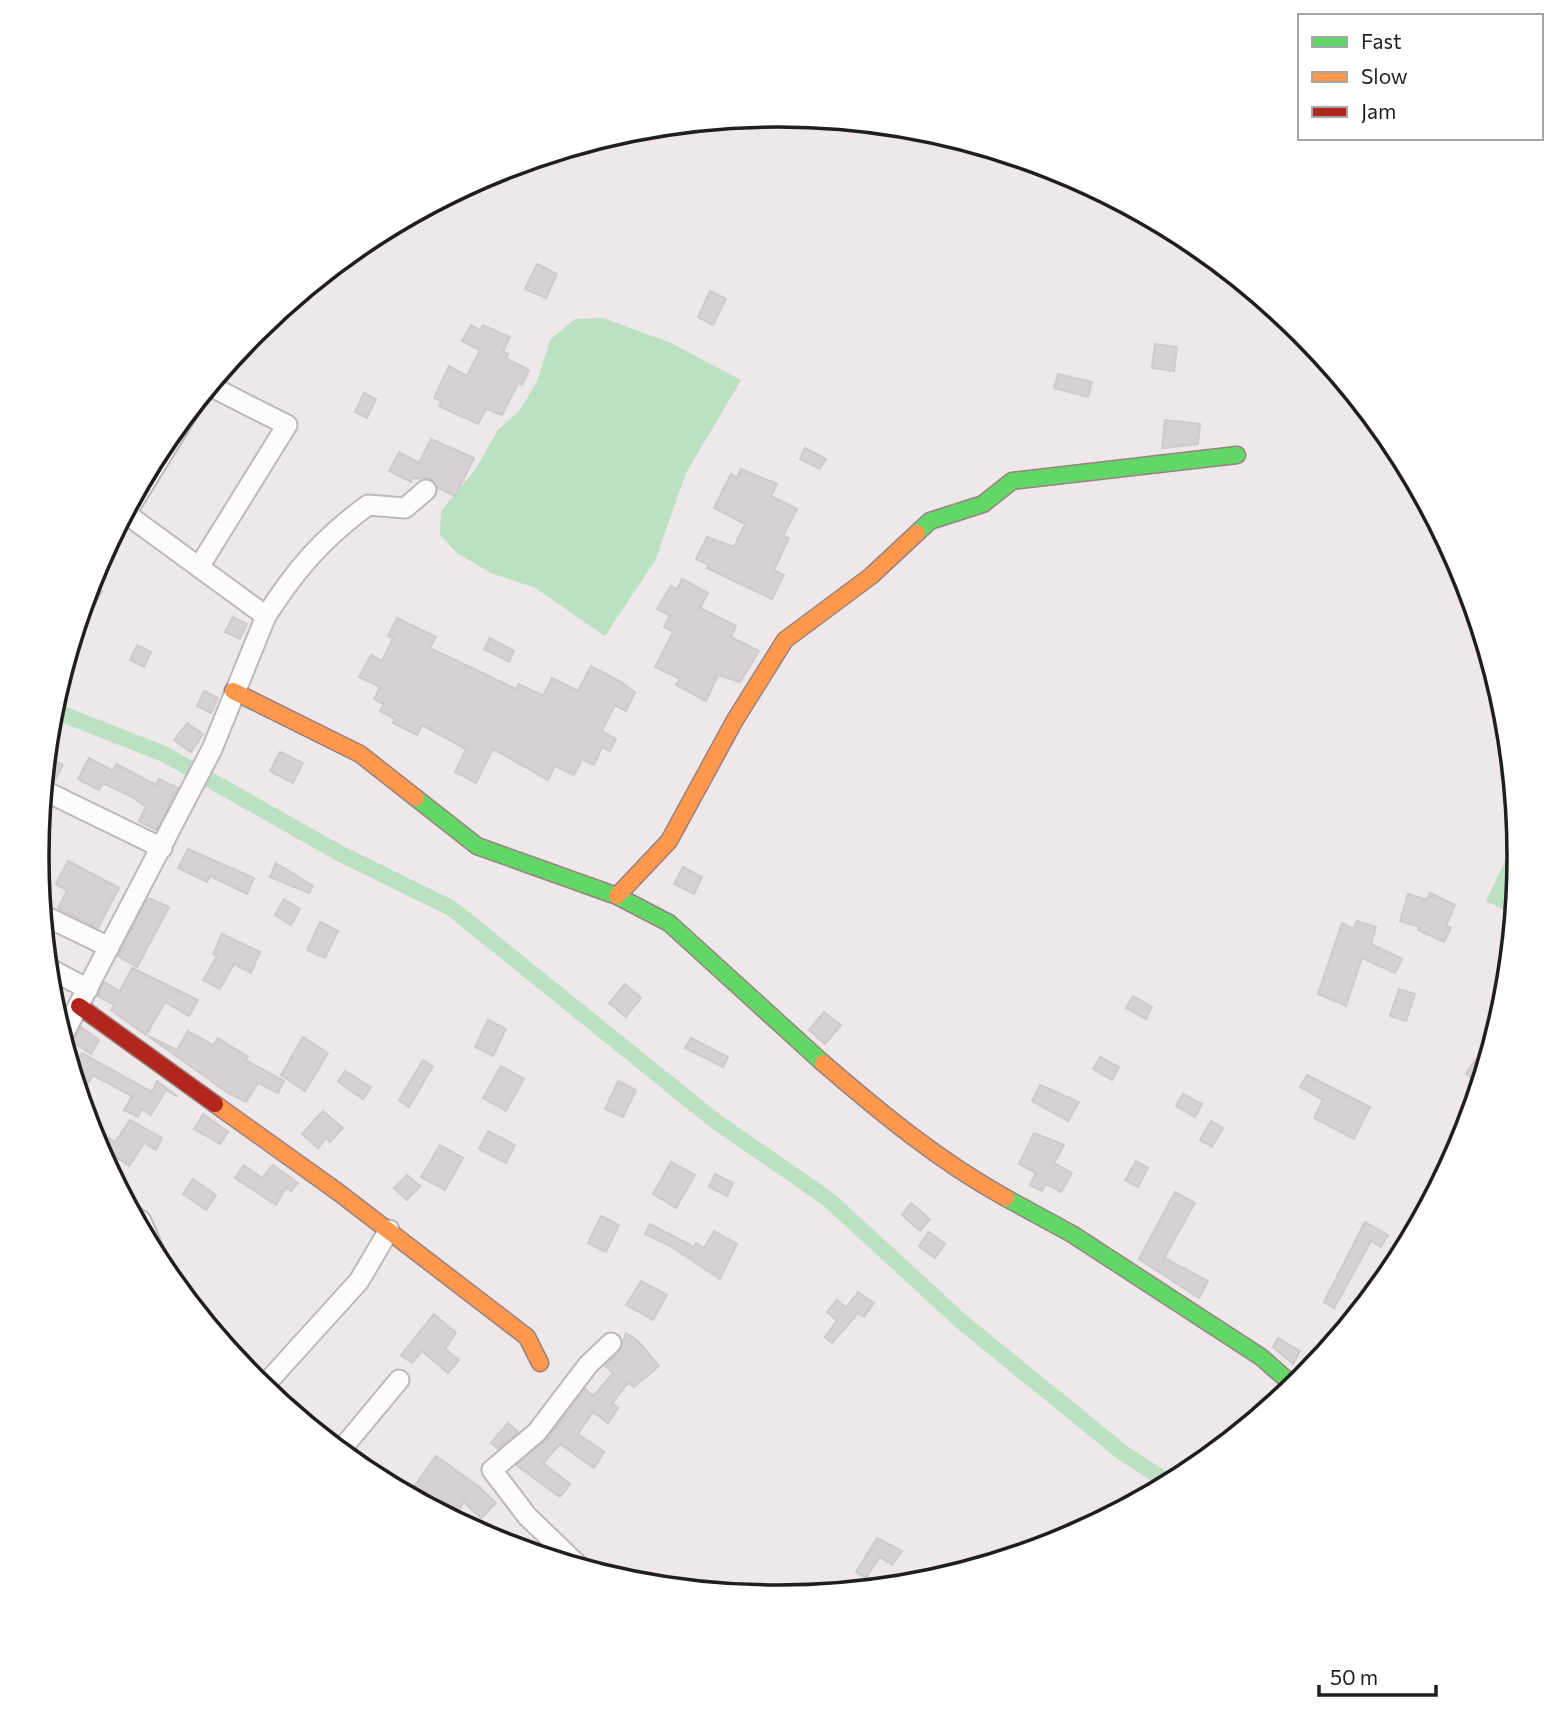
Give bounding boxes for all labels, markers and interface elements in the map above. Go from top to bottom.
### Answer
legend [1298,14,1543,140]
text: Fast [1361,28,1402,53]
text: Slow [1361,63,1408,88]
text: Jam [1361,98,1396,123]
scale bar [1319,1654,1436,1698]
text: 50 m [1330,1664,1378,1689]

